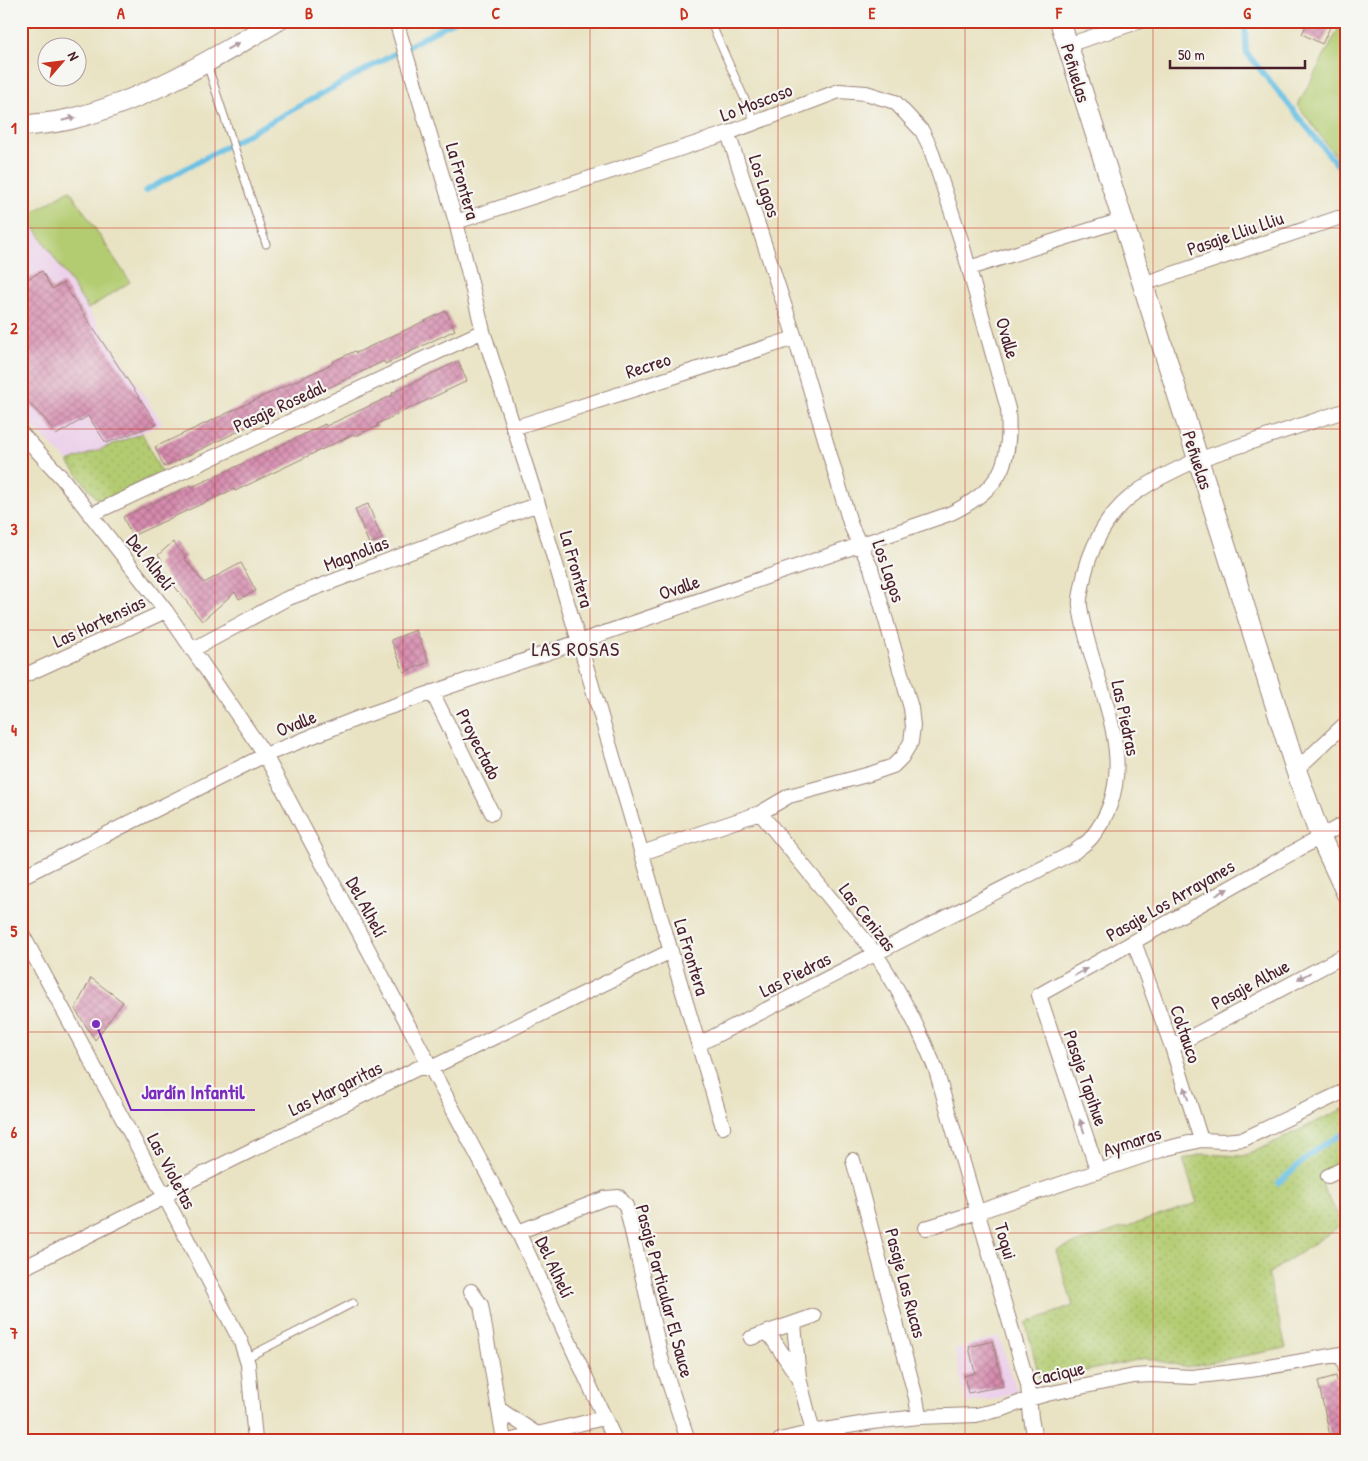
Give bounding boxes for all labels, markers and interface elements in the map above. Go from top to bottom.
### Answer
text: A [117,2,125,24]
text: B [305,2,313,24]
text: C [492,2,501,24]
text: D [680,2,688,24]
text: E [868,2,876,24]
text: F [1055,2,1063,24]
text: G [1243,2,1251,24]
north arrow [38,38,88,88]
scale bar [1170,38,1306,70]
street label: Peñuelas [1055,40,1097,106]
one-way arrow [226,42,241,50]
text: 50 m [1178,44,1205,65]
text: N [64,48,84,64]
street label: Lo Moscoso [716,76,796,128]
one-way arrow [62,115,77,123]
text: 1 [11,117,17,139]
street label: La Frontera [440,140,486,223]
street label: Los Lagos [743,151,787,221]
street label: Pasaje Lliu Lliu [1183,204,1287,262]
street label: Ovalle [990,315,1026,362]
text: 2 [10,317,18,339]
street label: Recreo [622,345,674,384]
street label: Pasaje Rosedal [229,373,330,439]
street label: Peñuelas [1176,427,1220,493]
text: 3 [10,518,18,540]
street label: Del Alhelí [121,528,181,596]
street label: La Frontera [554,528,600,611]
street label: Magnolias [320,529,392,577]
street label: Los Lagos [866,536,912,606]
street label: Ovalle [655,568,703,606]
street label: Las Hortensias [49,588,149,654]
district label: LAS ROSAS [532,635,620,662]
street label: Las Piedras [1105,678,1147,758]
street label: Ovalle [272,703,320,743]
street label: Proyectado [450,704,508,784]
text: 4 [11,719,17,741]
street label: Pasaje Los Arrayanes [1101,853,1239,947]
street label: Del Alhelí [340,872,394,942]
street label: Las Cenizas [833,878,903,956]
one-way arrow [1216,887,1229,896]
street label: La Frontera [668,916,716,999]
text: 5 [11,920,18,942]
street label: Las Piedras [755,945,835,1003]
street label: Pasaje Alhue [1206,952,1294,1015]
one-way arrow [1074,967,1088,976]
one-way arrow [1297,972,1310,981]
street label: Coltauco [1164,1002,1208,1067]
street label: Pasaje Tapihue [1057,1027,1115,1130]
street label: Las Margaritas [284,1054,386,1122]
callout: Jardín Infantil [131,1075,255,1110]
text: Jardín Infantil [141,1078,245,1105]
one-way arrow [1182,1086,1190,1101]
one-way arrow [1078,1118,1086,1133]
street label: Aymaras [1100,1119,1164,1163]
text: 6 [11,1121,18,1143]
street label: Las Violetas [141,1128,203,1214]
street label: Pasaje Particular El Sauce [629,1202,701,1381]
street label: Toqui [988,1220,1024,1262]
street label: Pasaje Las Rucas [879,1225,933,1341]
street label: Del Alhelí [529,1232,581,1302]
text: 7 [9,1322,18,1344]
street label: Cacique [1029,1354,1087,1392]

